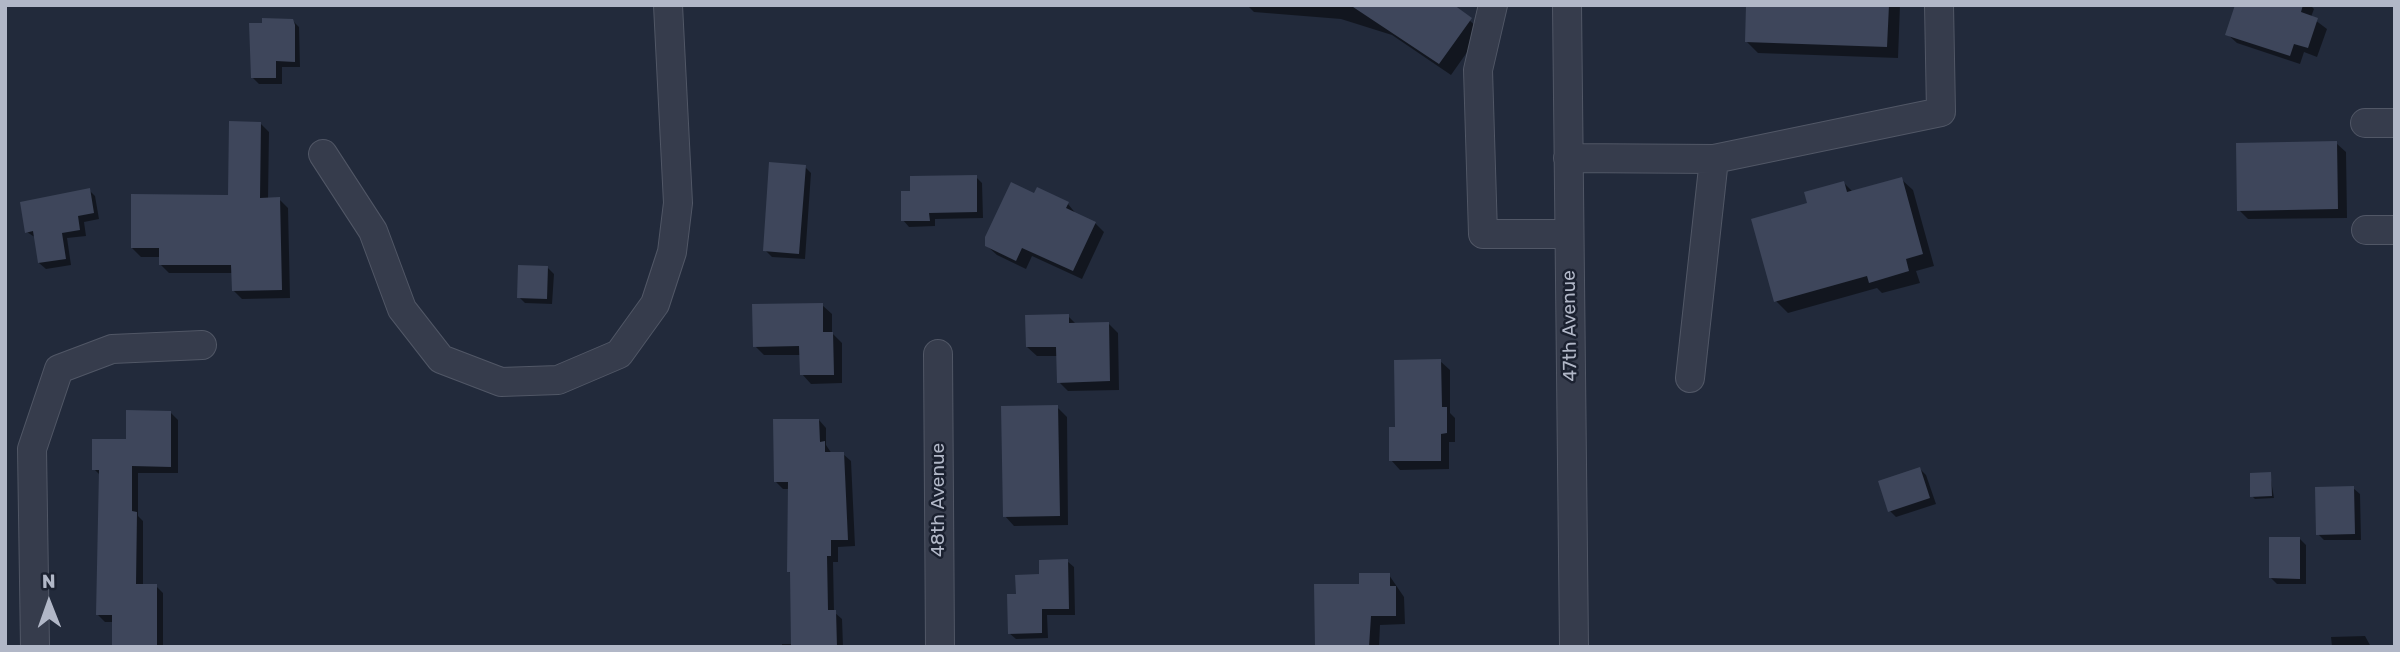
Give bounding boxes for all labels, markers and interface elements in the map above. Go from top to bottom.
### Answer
street label: 47th Avenue [1558,270,1582,382]
street label: 48th Avenue [928,443,950,557]
north arrow [14,568,84,638]
text: N [42,570,56,593]

